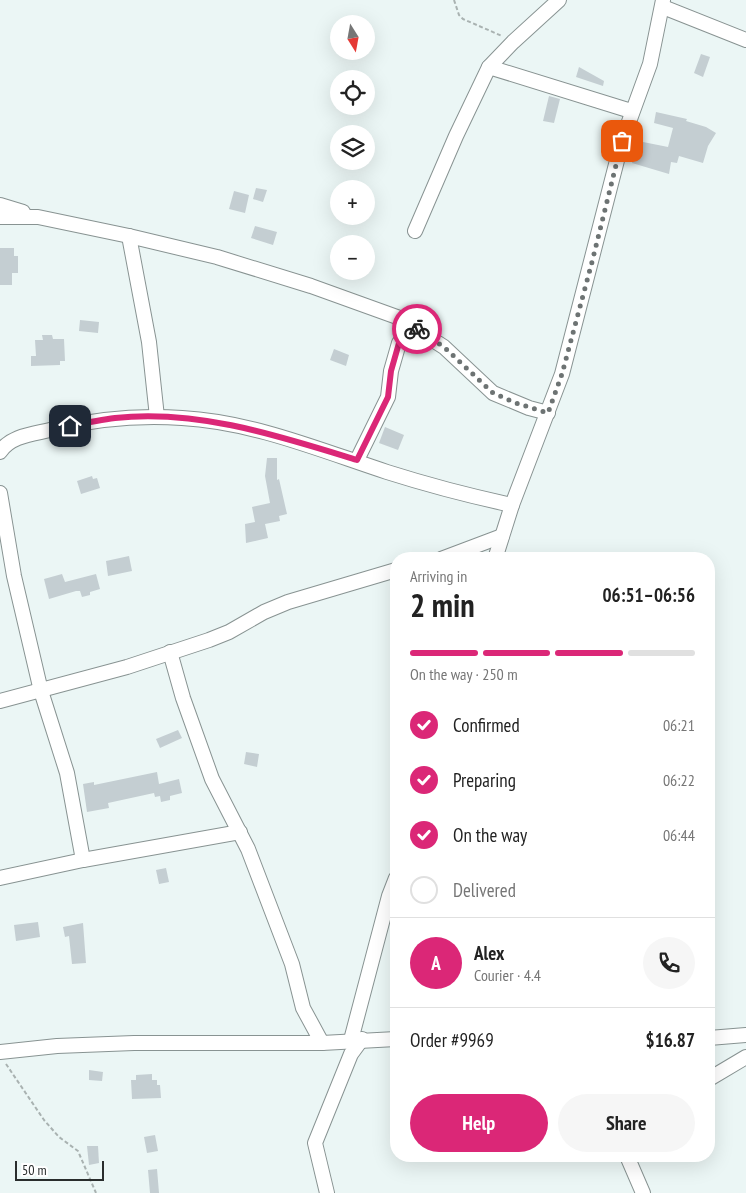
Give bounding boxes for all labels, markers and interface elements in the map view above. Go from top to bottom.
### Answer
north arrow [330,15,375,60]
map controls [330,15,375,280]
button: locate [330,70,375,115]
pin [601,120,643,162]
button: layers [330,125,375,170]
icon: bag [608,127,636,155]
button: + [330,180,375,225]
button: − [330,235,375,280]
courier [392,304,442,354]
icon: bike [403,315,431,343]
pin [49,405,91,447]
icon: home [56,412,84,440]
text: Arriving in [410,566,467,586]
text: 06:51–06:56 [602,583,695,607]
text: 2 min [410,584,475,626]
text: On the way · 250 m [410,664,518,684]
icon: check [410,711,438,739]
text: Confirmed [453,713,520,737]
text: 06:21 [663,715,695,735]
icon: check [410,766,438,794]
text: Preparing [453,768,516,792]
text: 06:22 [663,770,695,790]
icon: check [410,821,438,849]
text: On the way [453,823,527,847]
text: 06:44 [663,825,695,845]
text: Delivered [453,878,516,902]
button: phone [643,937,695,989]
text: Alex [474,941,504,965]
text: A [431,951,441,975]
text: Courier · 4.4 [474,965,541,985]
text: Order #9969 [410,1028,494,1052]
text: $16.87 [646,1028,695,1052]
button: Help [410,1094,548,1152]
button: Share [558,1094,695,1152]
scale bar [15,1158,104,1181]
text: 50 m [22,1161,47,1179]

